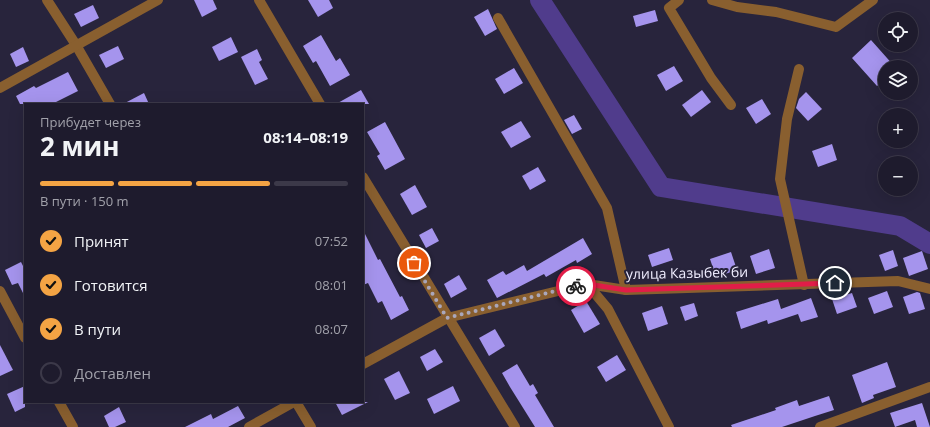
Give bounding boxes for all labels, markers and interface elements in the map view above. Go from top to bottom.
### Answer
map controls [878,12,918,196]
button: locate [878,12,918,52]
button: layers [878,60,918,100]
button: + [878,108,918,148]
text: Прибудет через [40,113,141,131]
text: 08:14–08:19 [263,127,348,147]
text: 2 мин [40,128,120,164]
button: − [878,156,918,196]
text: В пути · 150 m [40,192,129,210]
icon: check [40,230,62,252]
text: Принят [74,231,129,251]
text: 07:52 [315,232,348,250]
pin [397,246,431,280]
icon: bag [403,252,425,274]
street label: улица Казыбек би [626,262,748,283]
courier [556,266,596,306]
pin [818,266,852,300]
icon: home [824,272,846,294]
icon: check [40,274,62,296]
text: Готовится [74,275,148,295]
icon: bike [565,275,587,297]
text: 08:01 [315,276,348,294]
icon: check [40,318,62,340]
text: В пути [74,319,121,339]
text: 08:07 [315,320,348,338]
text: Доставлен [74,363,151,383]

